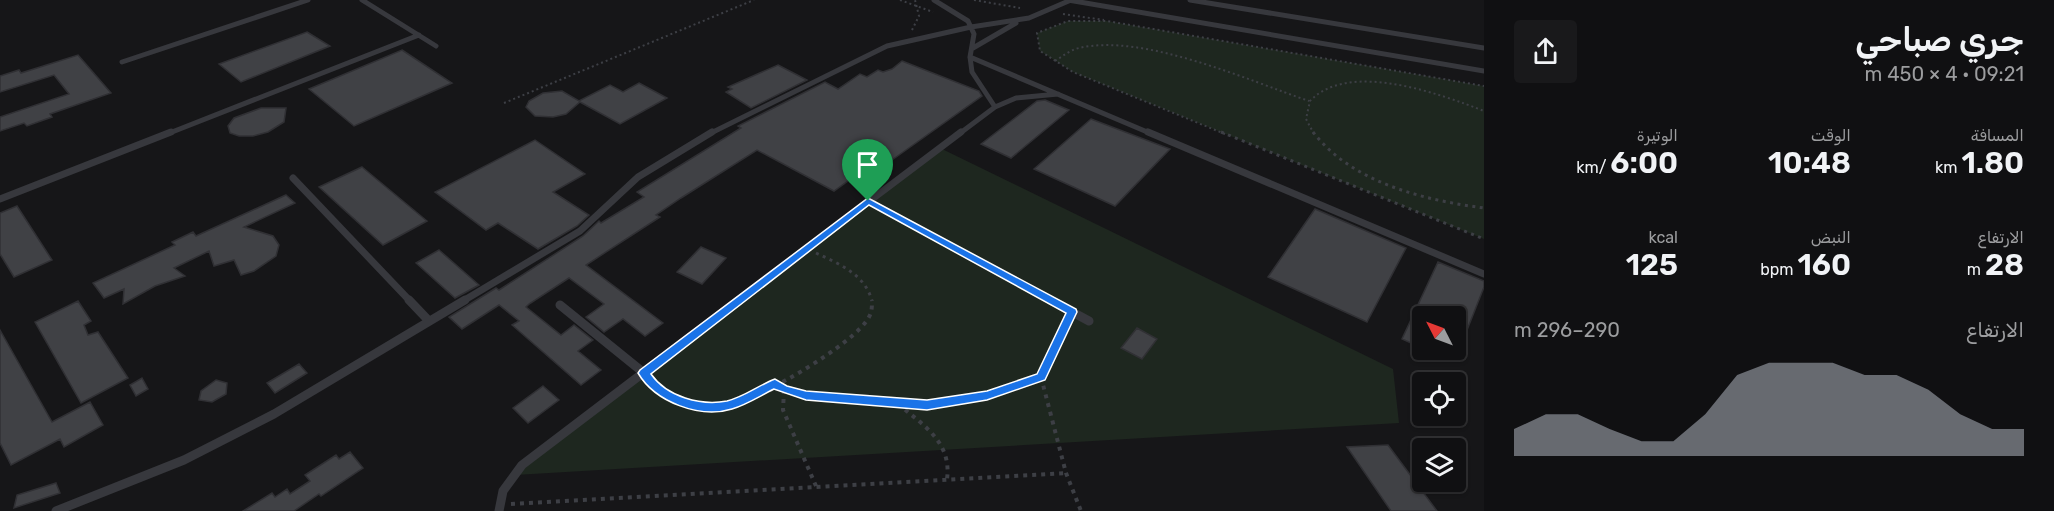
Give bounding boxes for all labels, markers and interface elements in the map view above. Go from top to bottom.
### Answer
button: share [1514,20,1577,83]
text: جري صباحي [1855,20,2024,59]
text: 09:21 · 4 × 450 m [1865,62,2024,86]
text: الوتيرة [1637,126,1678,145]
text: الوقت [1811,126,1851,145]
text: المسافة [1971,126,2024,145]
pin [842,139,893,201]
text: 6:00 [1610,145,1678,181]
text: 10:48 [1768,145,1851,181]
text: 1.80 [1962,145,2024,181]
icon: arrive [851,148,884,181]
text: /km [1576,158,1610,177]
text: km [1935,158,1962,177]
text: kcal [1649,228,1678,247]
text: النبض [1811,228,1851,247]
text: الارتفاع [1978,228,2024,247]
text: 125 [1626,247,1678,283]
text: 160 [1797,247,1851,283]
text: 28 [1985,247,2024,283]
text: bpm [1760,260,1797,279]
text: m [1967,260,1985,279]
north arrow [1412,306,1466,360]
map controls [1412,306,1466,492]
text: 290–296 m [1514,318,1620,342]
text: الارتفاع [1966,318,2024,342]
button: locate [1412,372,1466,426]
button: layers [1412,438,1466,492]

